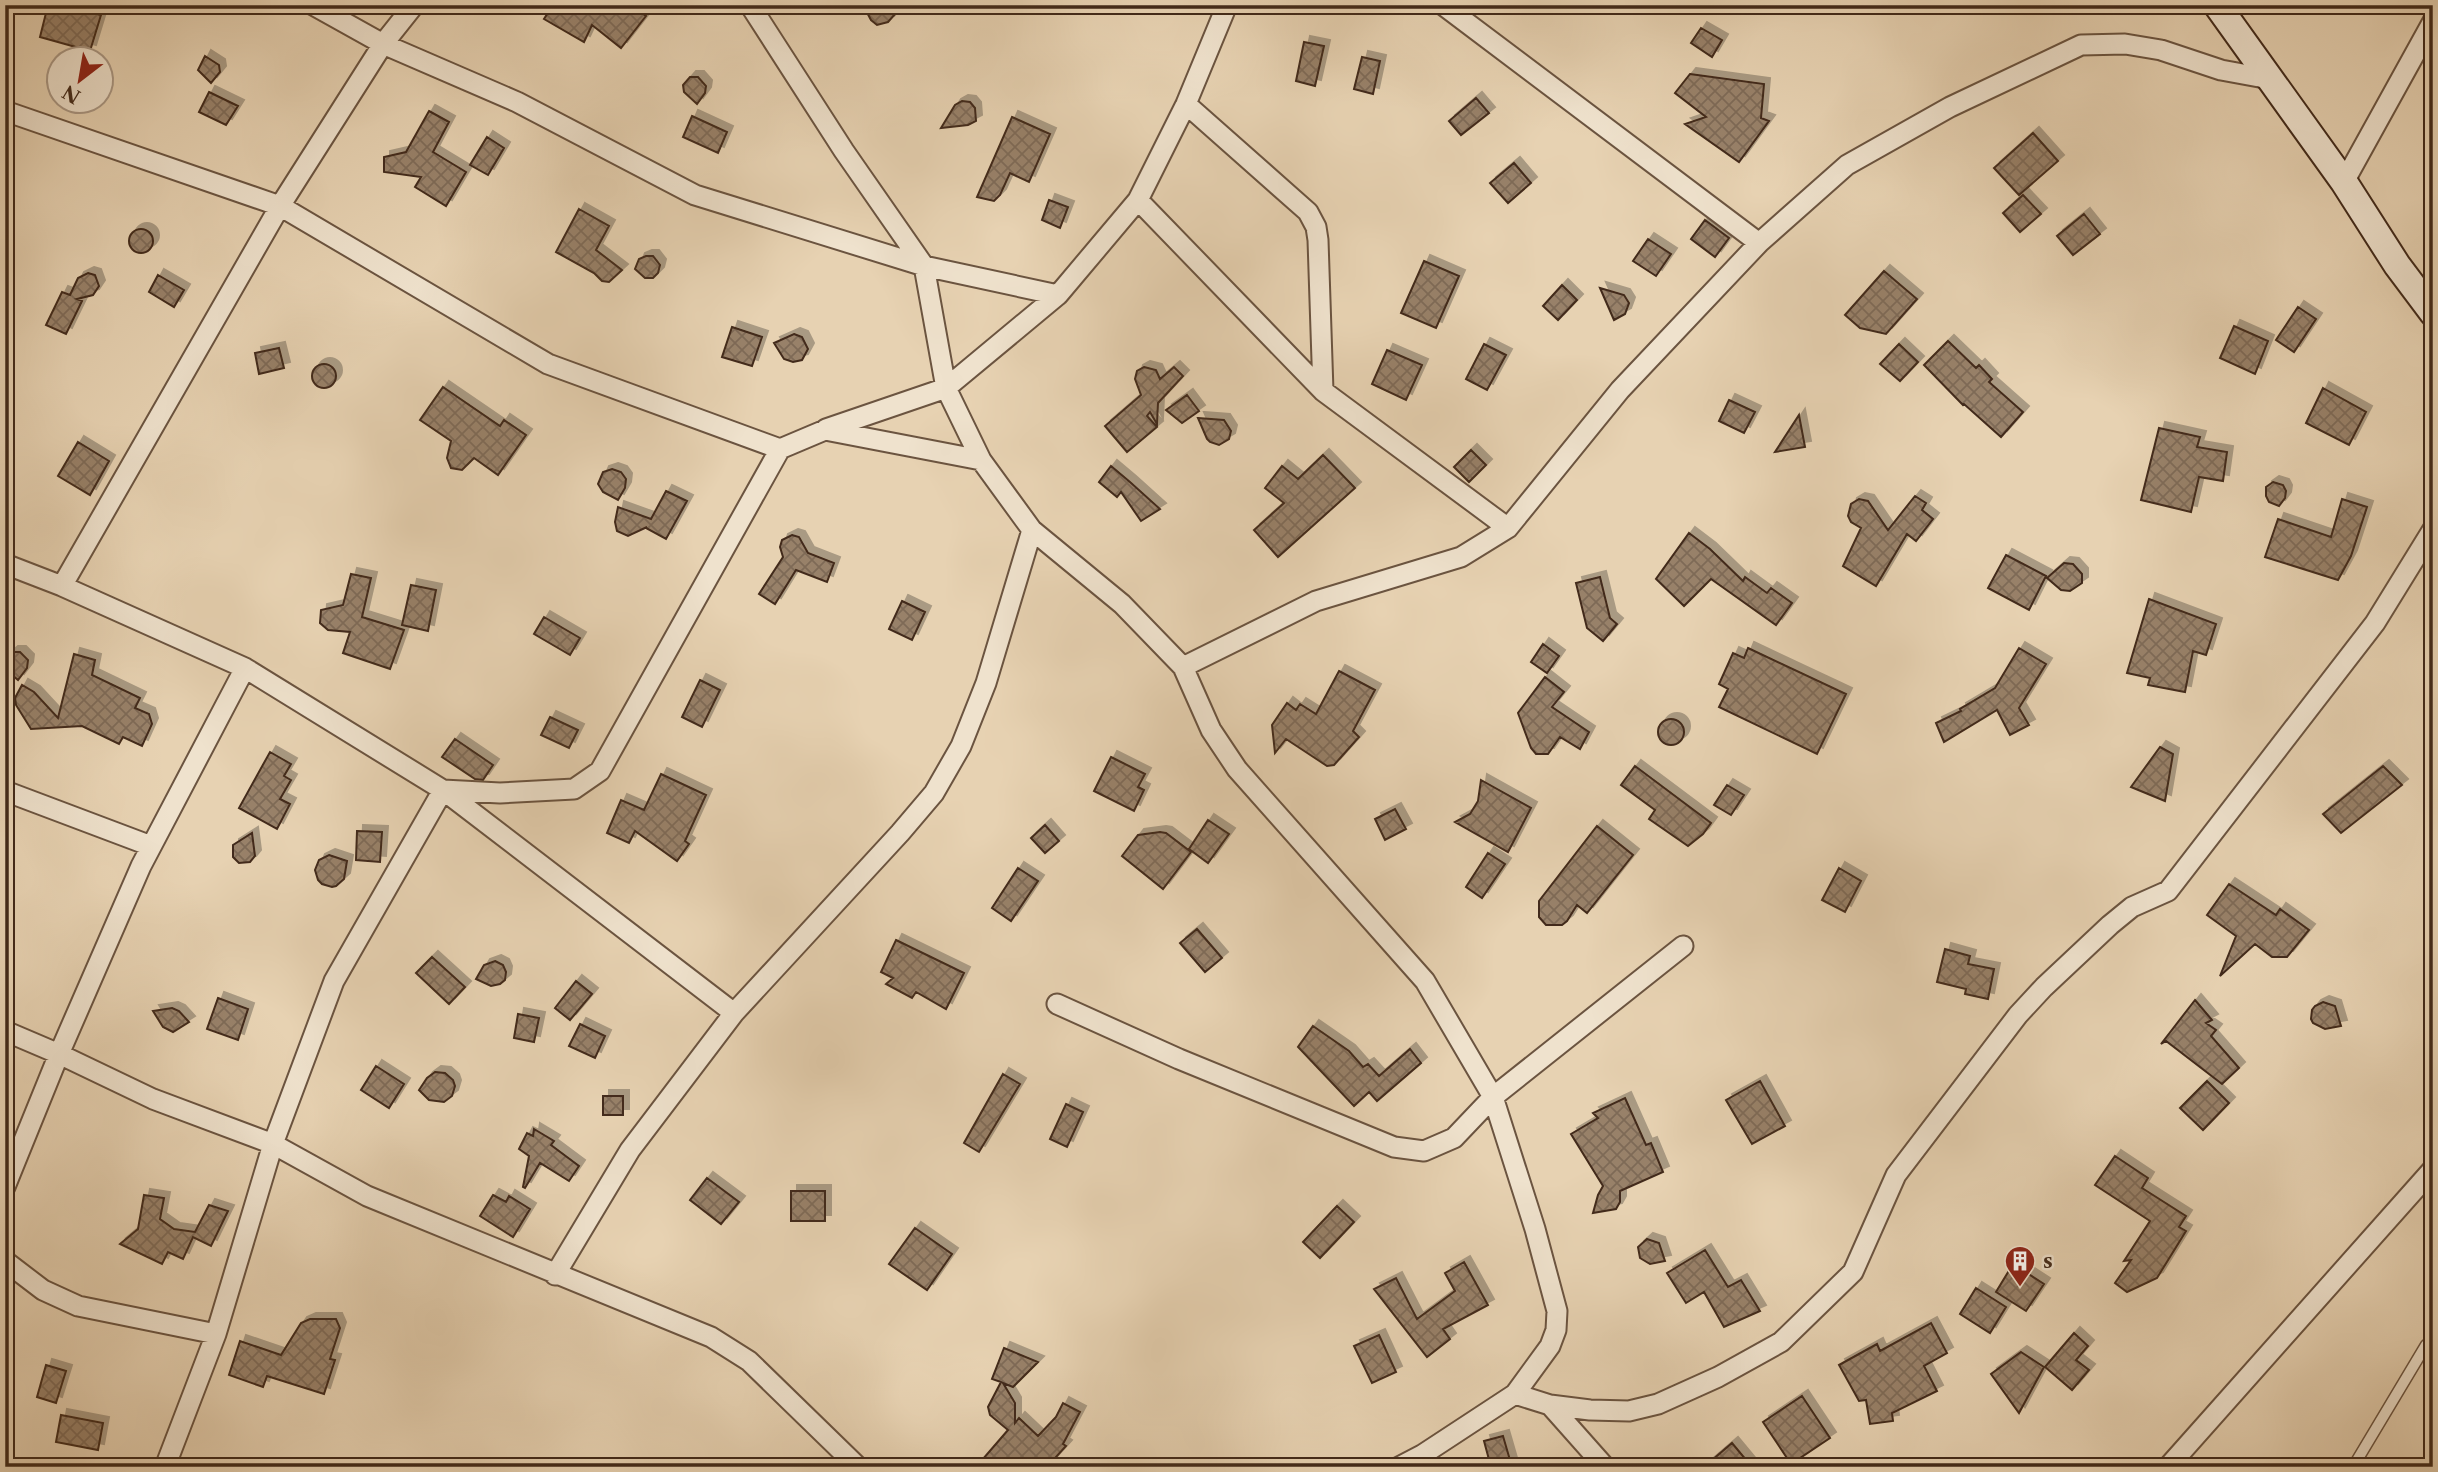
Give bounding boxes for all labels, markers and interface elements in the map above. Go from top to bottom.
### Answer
north arrow [46,46,116,116]
text: N [59,80,85,108]
building icon: s [2003,1244,2037,1288]
place label: s [2043,1248,2053,1273]

